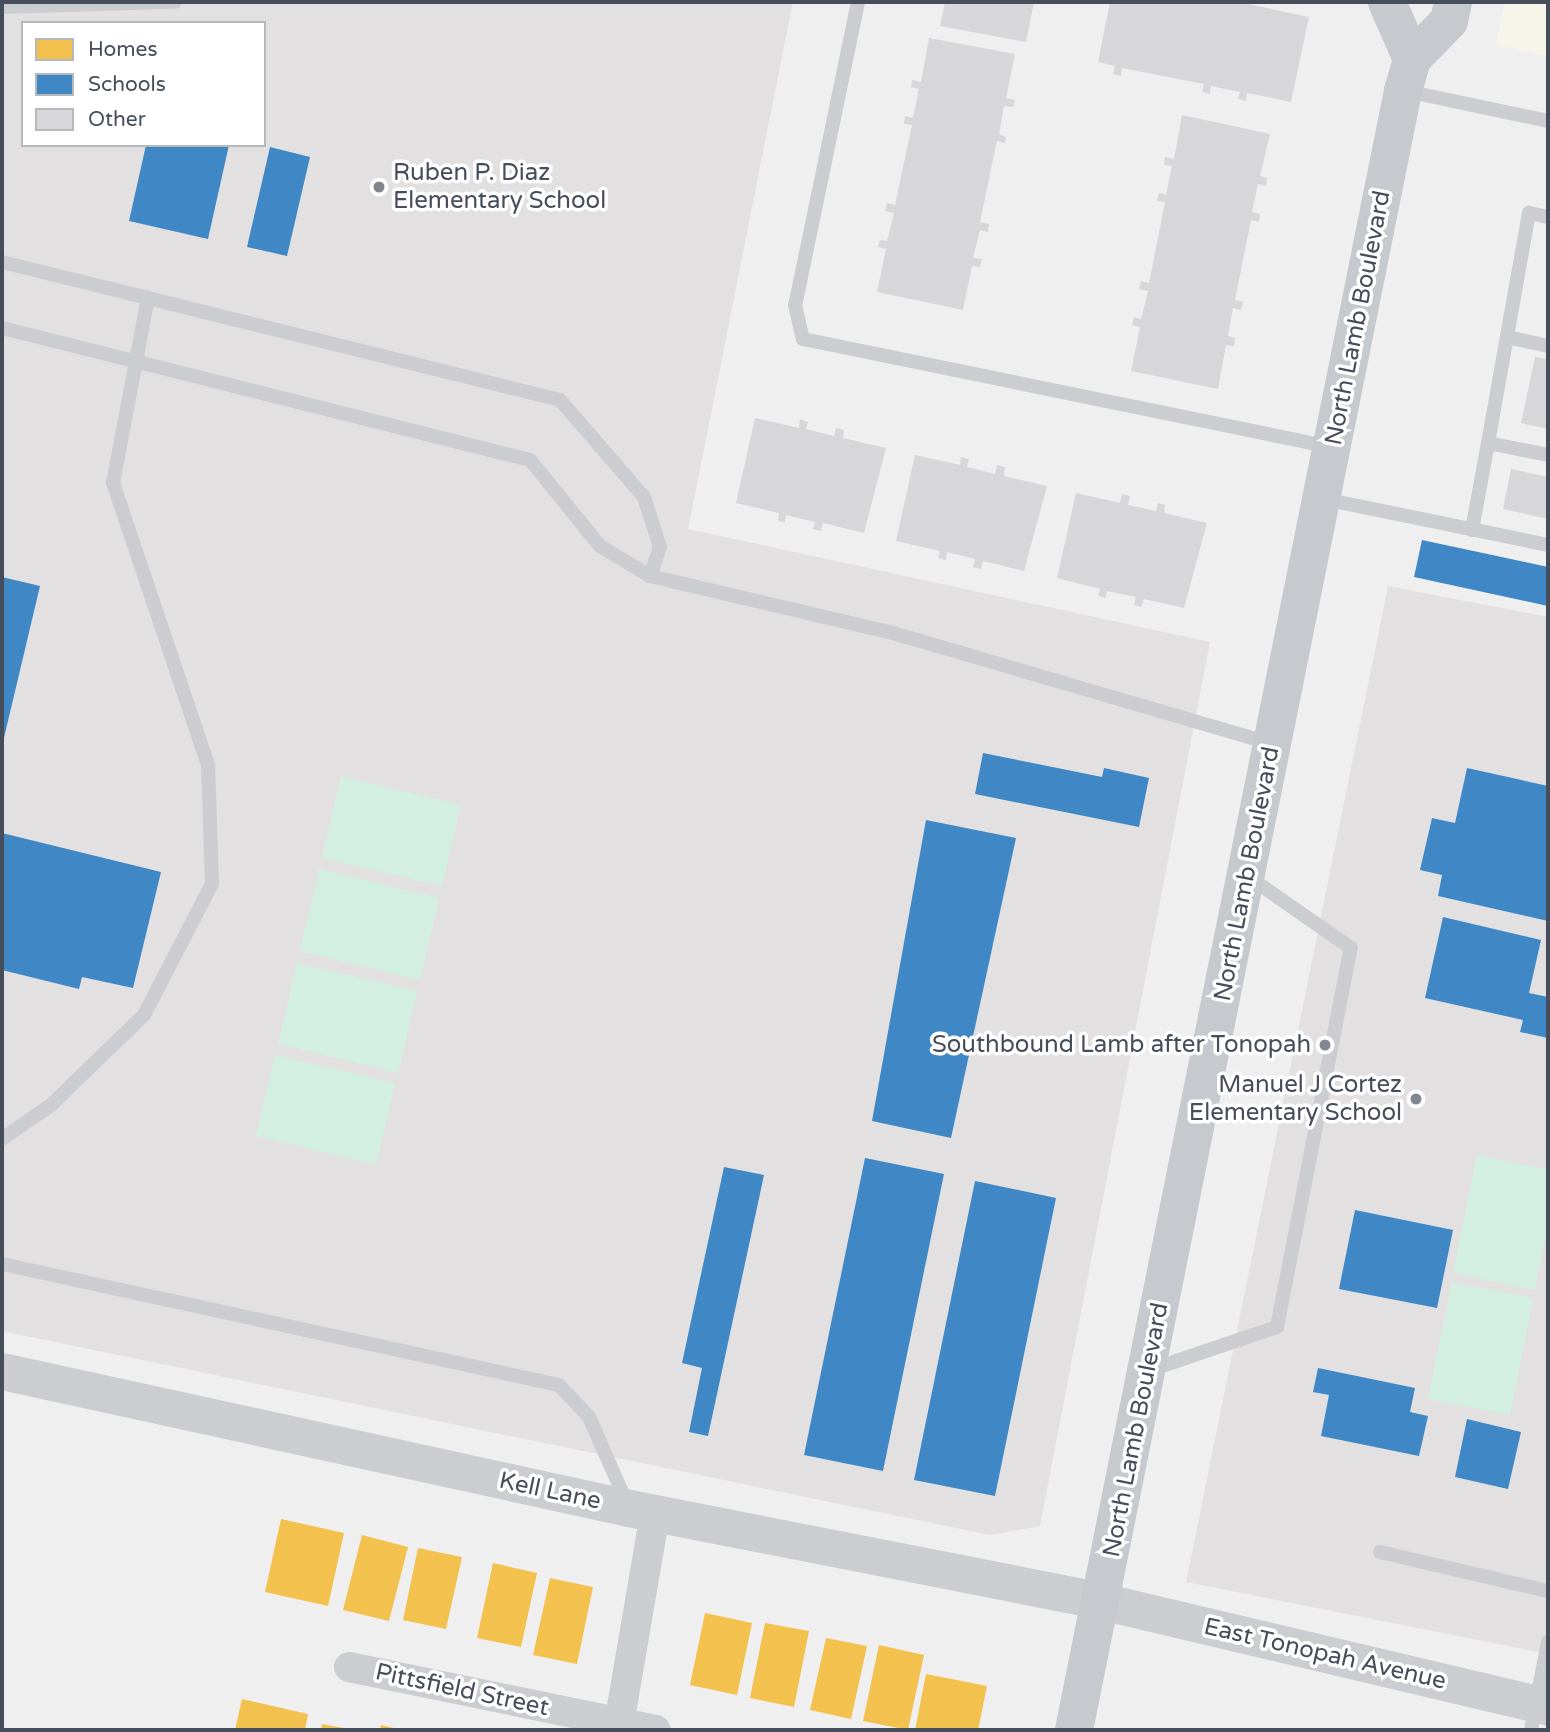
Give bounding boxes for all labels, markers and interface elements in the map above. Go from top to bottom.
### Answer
legend [21,21,266,147]
text: Homes [88,37,158,62]
text: Schools [88,72,166,97]
text: Other [88,107,146,132]
place label: Ruben P. Diaz Elementary School [393,159,606,215]
marker: Ruben P. Diaz Elementary School [371,179,387,195]
street label: North Lamb Boulevard [1319,188,1397,448]
street label: North Lamb Boulevard [1208,744,1286,1004]
place label: Southbound Lamb after Tonopah [932,1031,1311,1059]
marker: Southbound Lamb after Tonopah [1317,1037,1333,1053]
place label: Manuel J Cortez Elementary School [1189,1071,1402,1127]
marker: Manuel J Cortez Elementary School [1408,1091,1424,1107]
street label: North Lamb Boulevard [1097,1300,1175,1560]
street label: Kell Lane [496,1466,604,1516]
street label: East Tonopah Avenue [1201,1612,1449,1696]
street label: Pittsfield Street [373,1658,551,1722]

